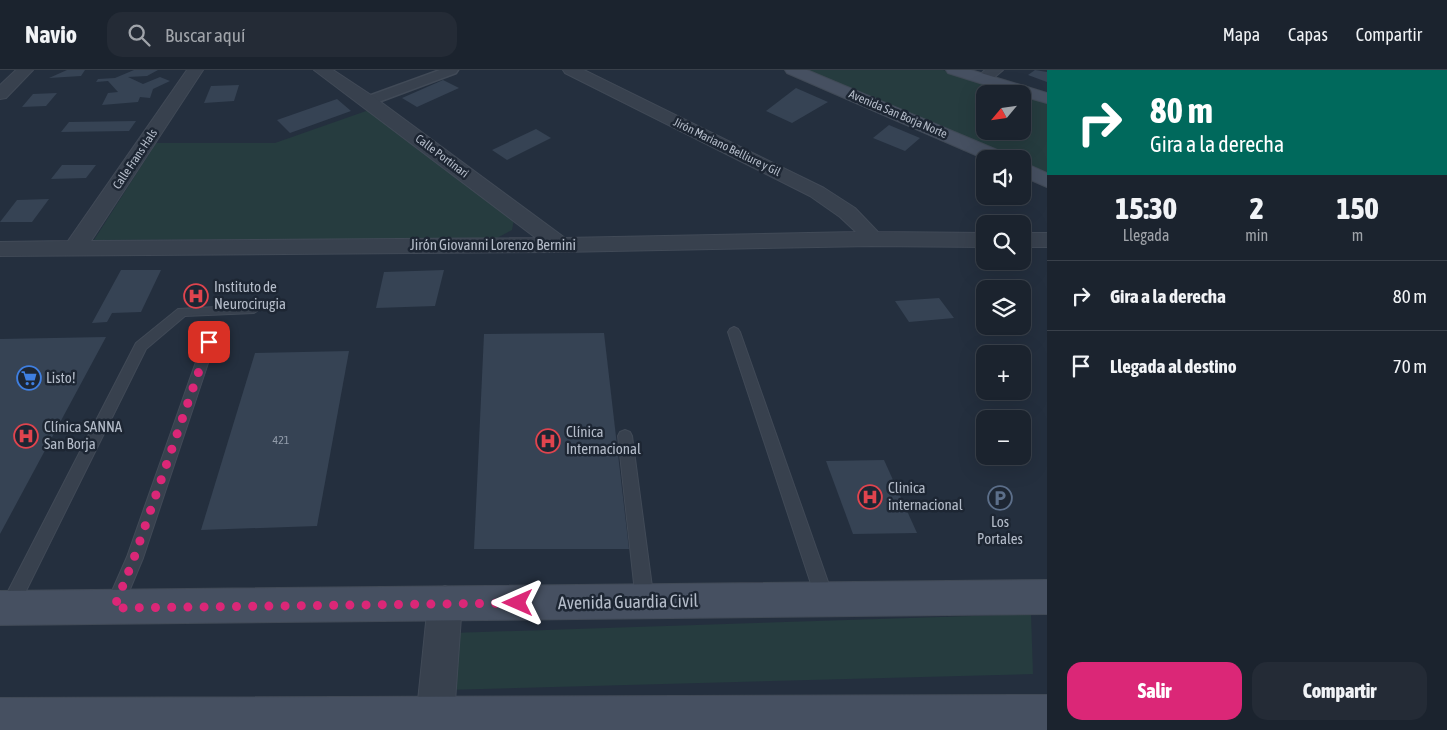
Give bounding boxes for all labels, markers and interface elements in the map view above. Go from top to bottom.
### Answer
search box [107,12,457,57]
text: Navio [25,21,77,48]
icon: search [125,21,153,49]
text: Buscar aquí [165,24,245,46]
text: Mapa [1223,24,1260,45]
text: Capas [1288,24,1328,45]
text: Compartir [1356,24,1422,45]
north arrow [976,85,1031,140]
map controls [976,85,1031,465]
street label: Avenida San Borja Norte [847,87,949,141]
icon: right [1067,90,1132,155]
text: 80 m [1150,90,1213,130]
street label: Jirón Mariano Belliure y Gil [671,115,784,179]
street label: Calle Frans Hals [110,126,160,192]
street label: Calle Portinari [413,131,471,181]
text: Gira a la derecha [1150,131,1284,157]
button: sound [976,150,1031,205]
text: 15:30 [1115,191,1177,225]
text: 2 [1250,191,1264,225]
text: 150 [1336,191,1379,225]
button: search [976,215,1031,270]
text: Llegada [1123,226,1169,244]
text: min [1245,226,1268,244]
text: m [1352,226,1363,244]
street label: Jirón Giovanni Lorenzo Bernini [410,236,576,253]
place label: Instituto de Neurocirugia [214,278,286,312]
button: layers [976,280,1031,335]
icon: right [1067,282,1095,310]
hospital icon: Instituto de Neurocirugia [183,283,209,309]
text: Gira a la derecha [1110,285,1226,307]
text: 80 m [1393,285,1427,307]
pin [188,321,230,363]
icon: arrive [195,328,223,356]
button: + [976,345,1031,400]
icon: arrive [1067,352,1095,380]
text: Llegada al destino [1110,355,1237,377]
text: 70 m [1393,355,1427,377]
supermarket icon: Listo! [16,365,42,391]
place label: Listo! [46,369,76,386]
button: − [976,410,1031,465]
place label: Clínica SANNA San Borja [44,418,123,452]
hospital icon: Clínica SANNA San Borja [13,423,39,449]
place label: Clínica Internacional [566,423,641,457]
hospital icon: Clínica Internacional [535,428,561,454]
house number: 421 [273,433,290,447]
place label: Clinica internacional [888,479,963,513]
hospital icon: Clinica internacional [857,484,883,510]
parking icon: Los Portales [987,485,1013,511]
place label: Los Portales [977,513,1023,547]
position arrow [491,576,543,628]
street label: Avenida Guardia Civil [558,590,699,613]
button: Salir [1067,662,1242,720]
button: Compartir [1252,662,1427,720]

